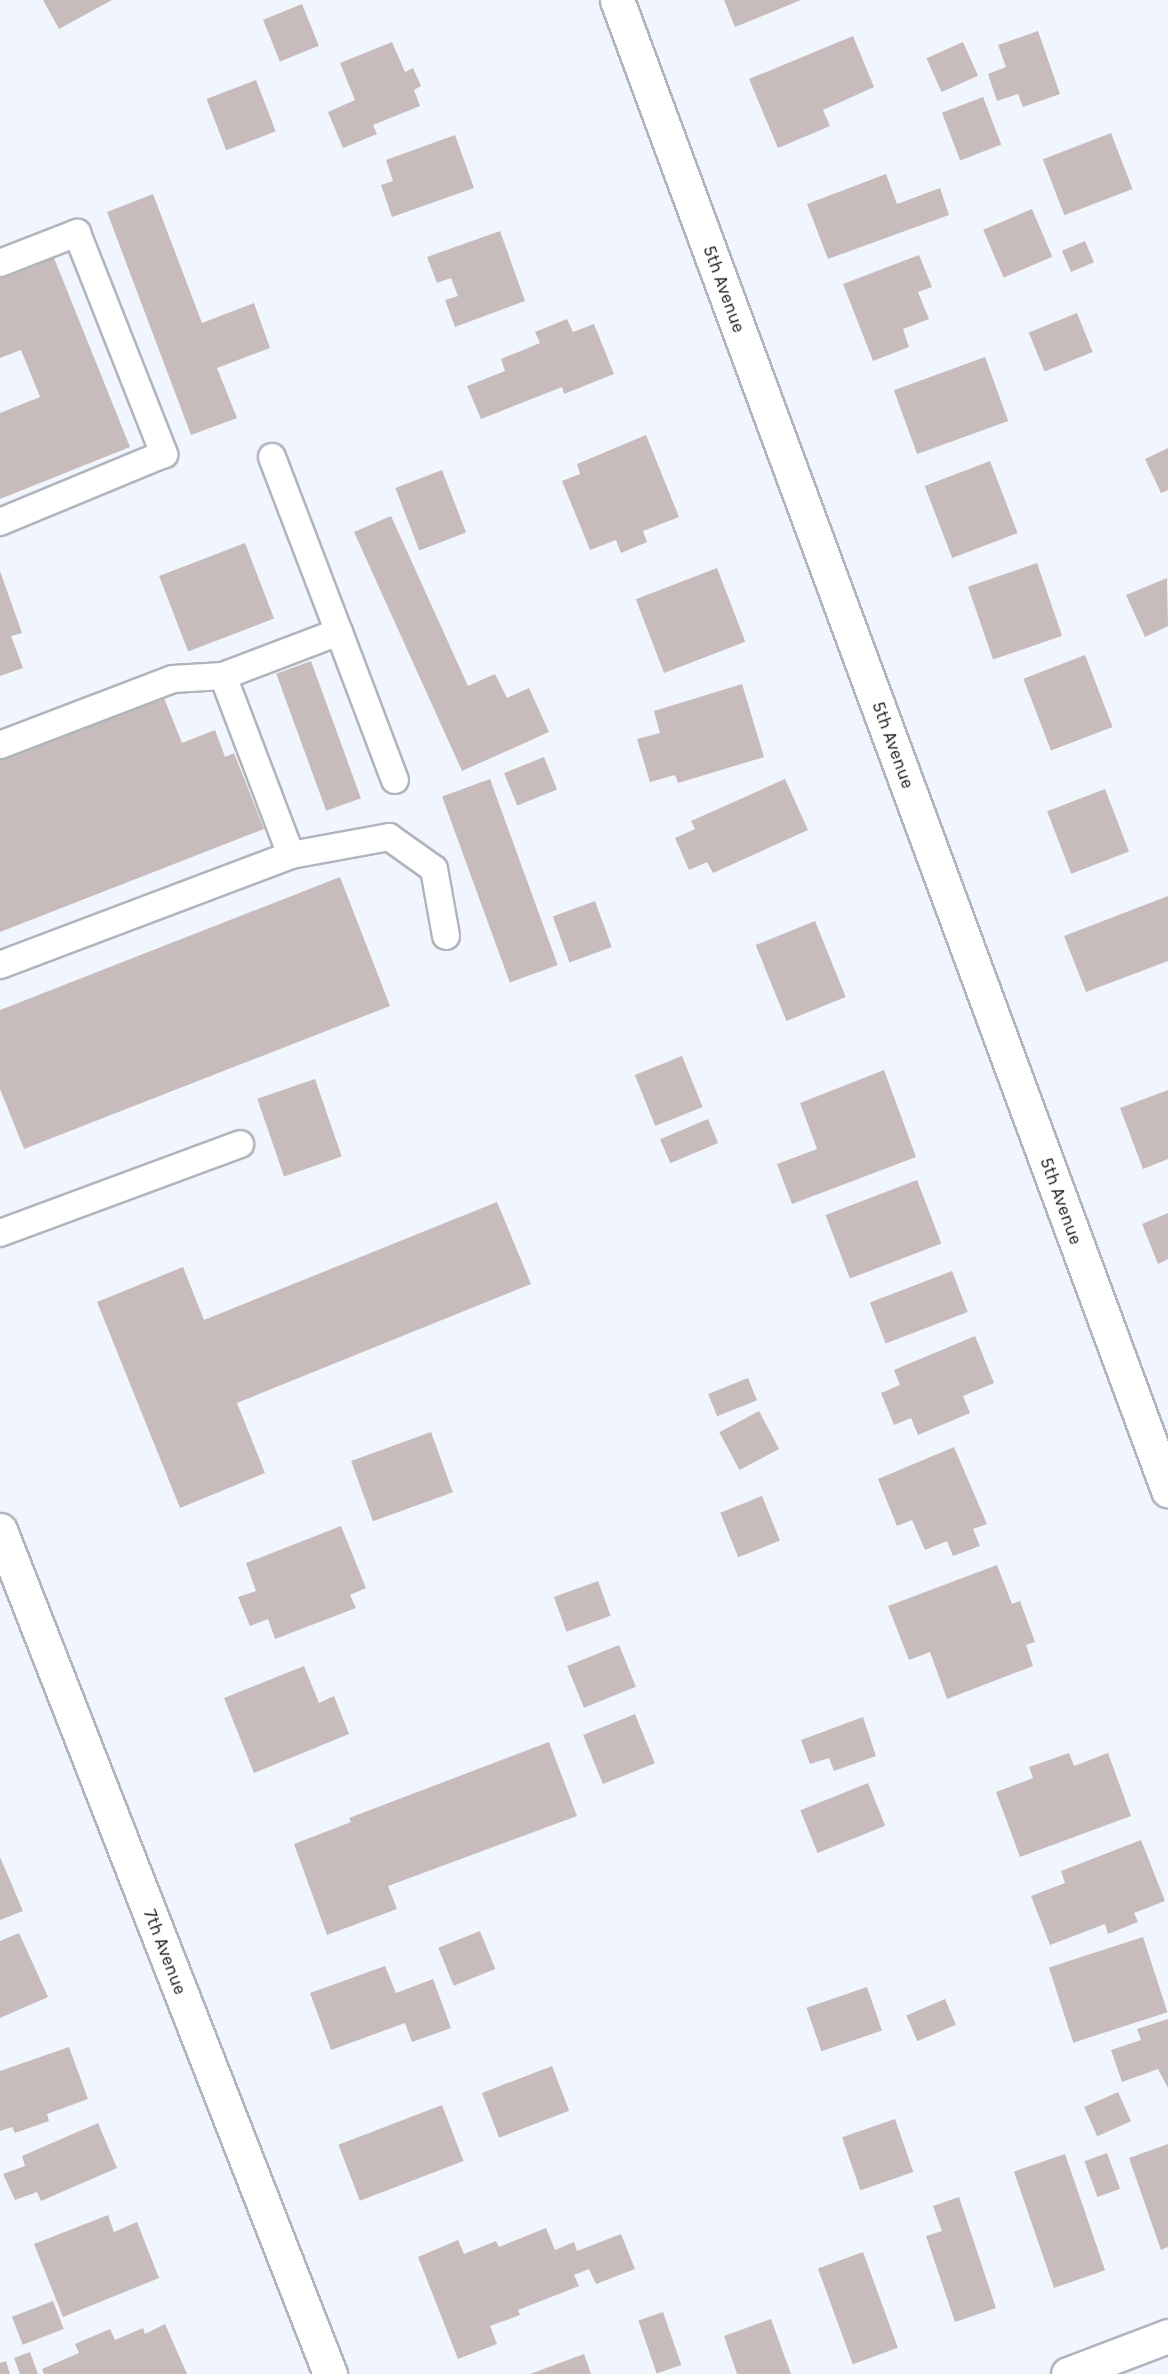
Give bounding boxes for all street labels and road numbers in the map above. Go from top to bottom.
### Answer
street label: 5th Avenue [698,242,750,336]
street label: 5th Avenue [867,698,919,792]
street label: 5th Avenue [1035,1154,1087,1248]
street label: 7th Avenue [139,1906,191,1998]

